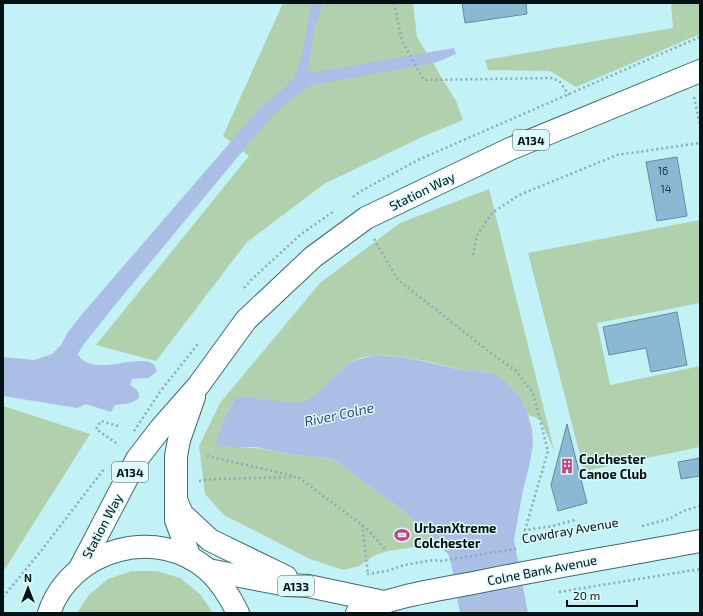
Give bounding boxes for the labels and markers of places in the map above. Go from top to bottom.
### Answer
place label: Colchester Canoe Club [579,451,647,482]
building icon: Colchester Canoe Club [558,457,576,475]
place label: UrbanXtreme Colchester [414,520,496,551]
sports icon: UrbanXtreme Colchester [393,526,411,544]

